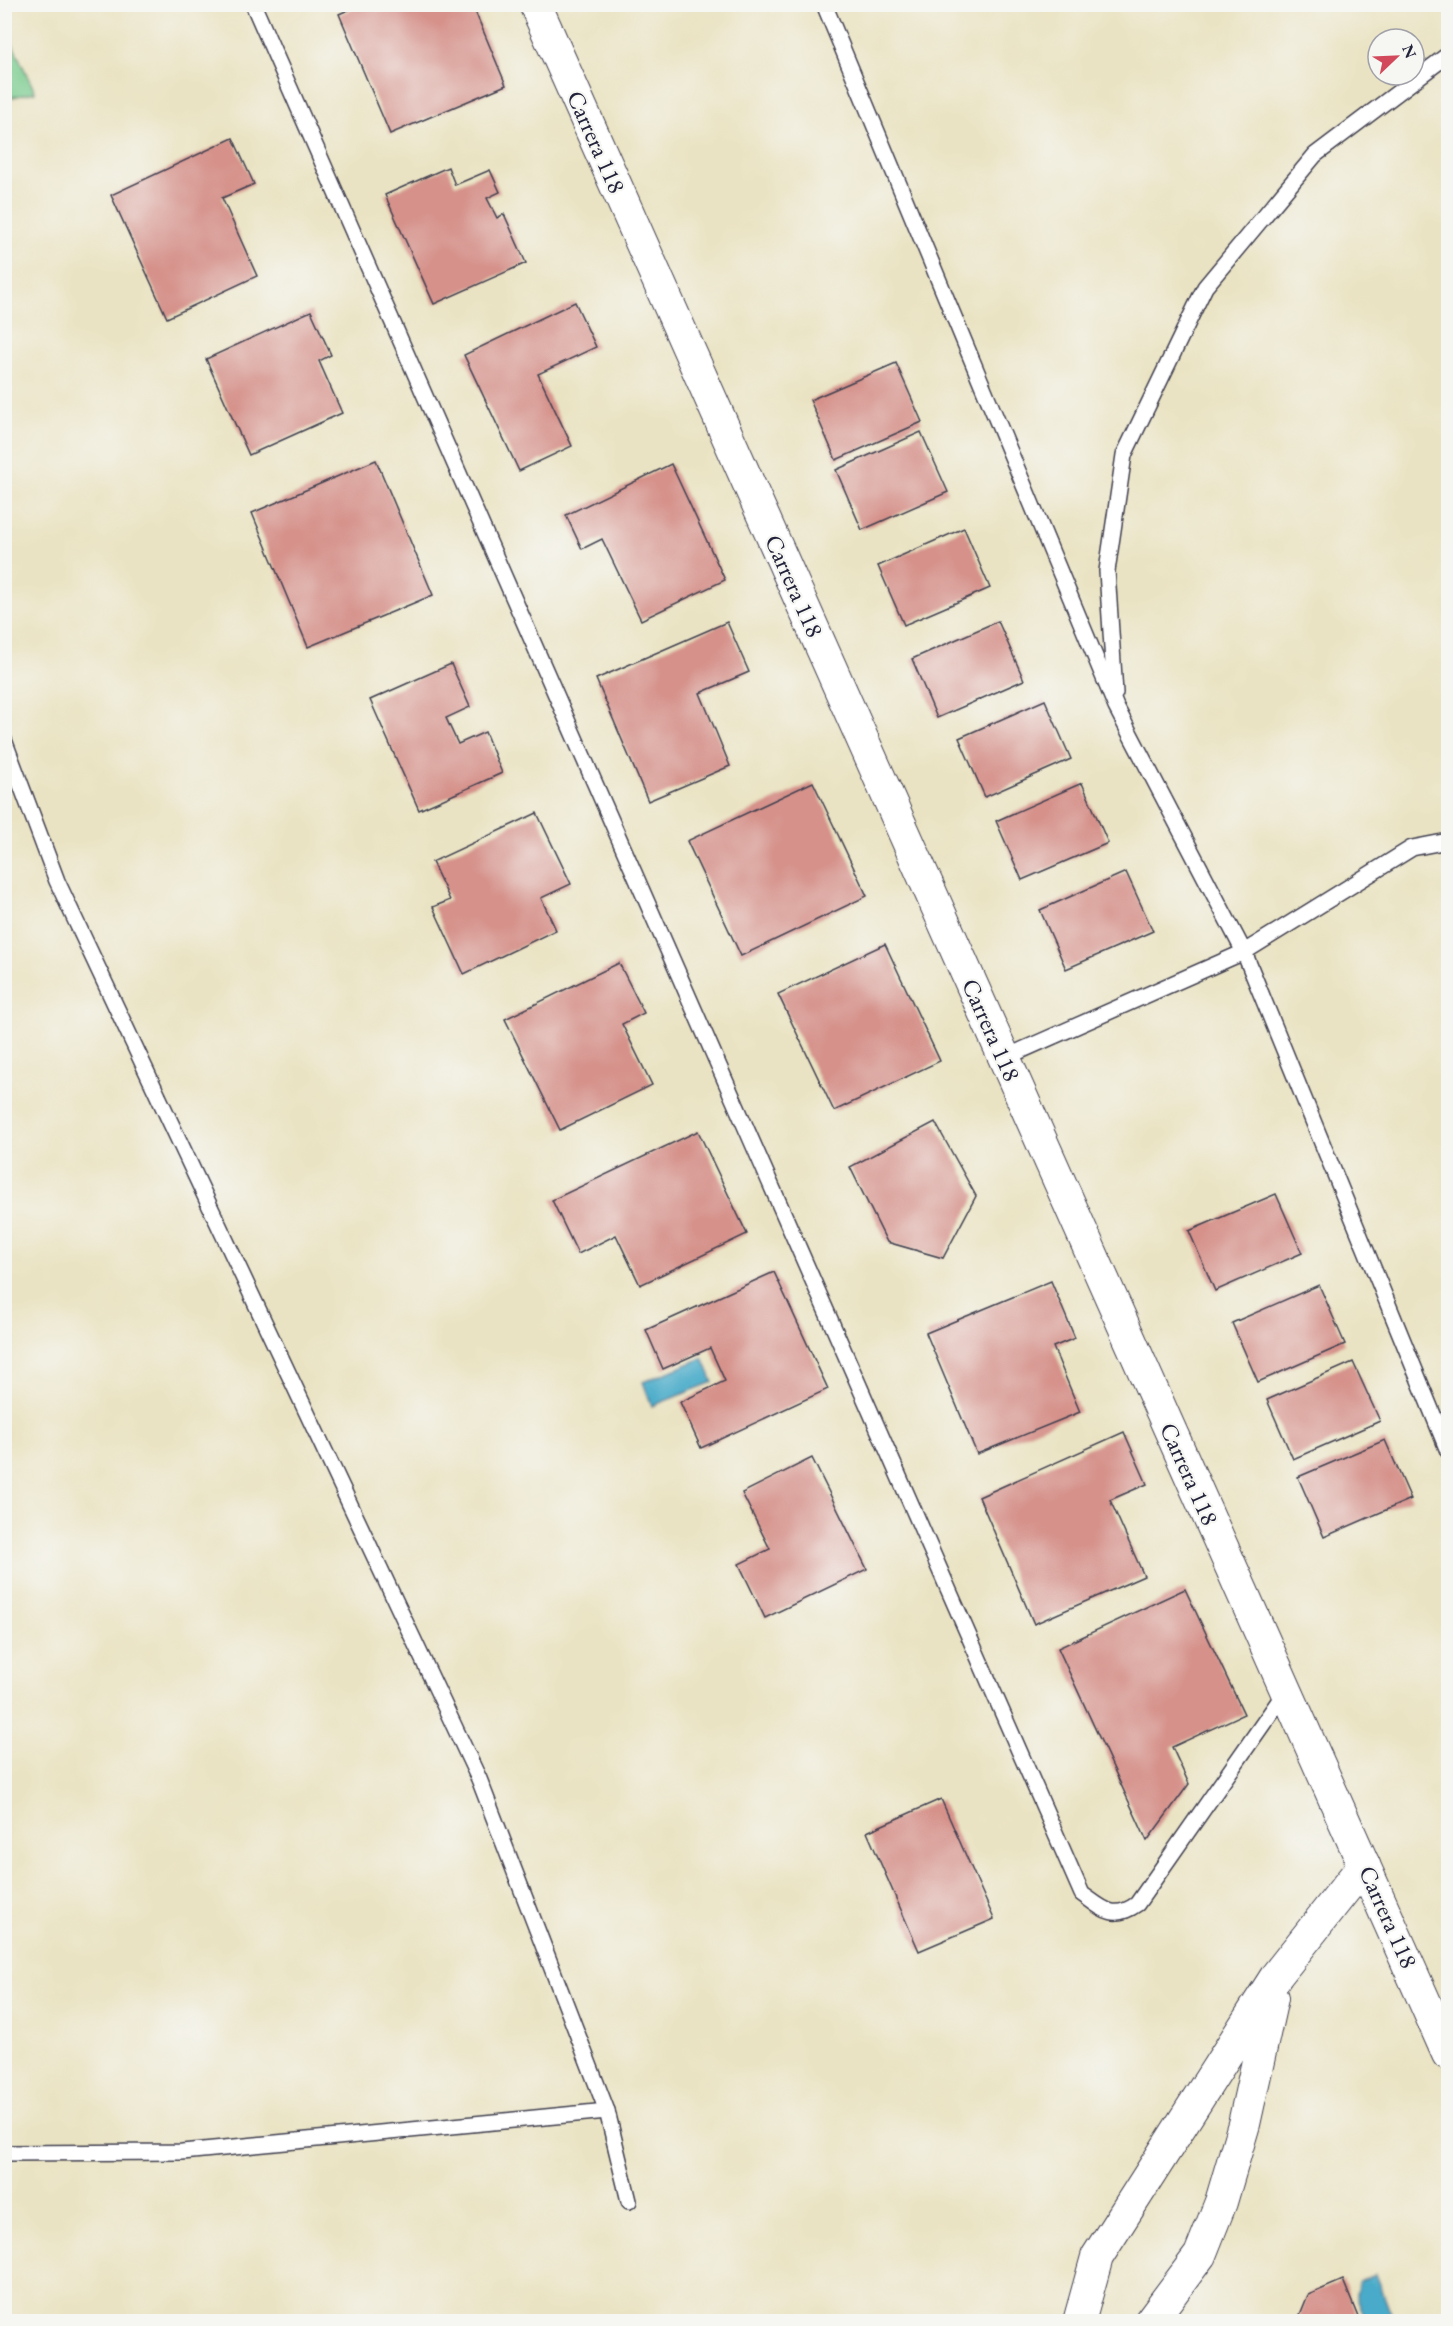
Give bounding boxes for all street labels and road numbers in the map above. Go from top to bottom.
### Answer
street label: Carrera 118 [560,86,633,198]
street label: Carrera 118 [758,530,831,642]
street label: Carrera 118 [955,974,1028,1086]
street label: Carrera 118 [1153,1418,1226,1530]
street label: Carrera 118 [1352,1861,1425,1973]

